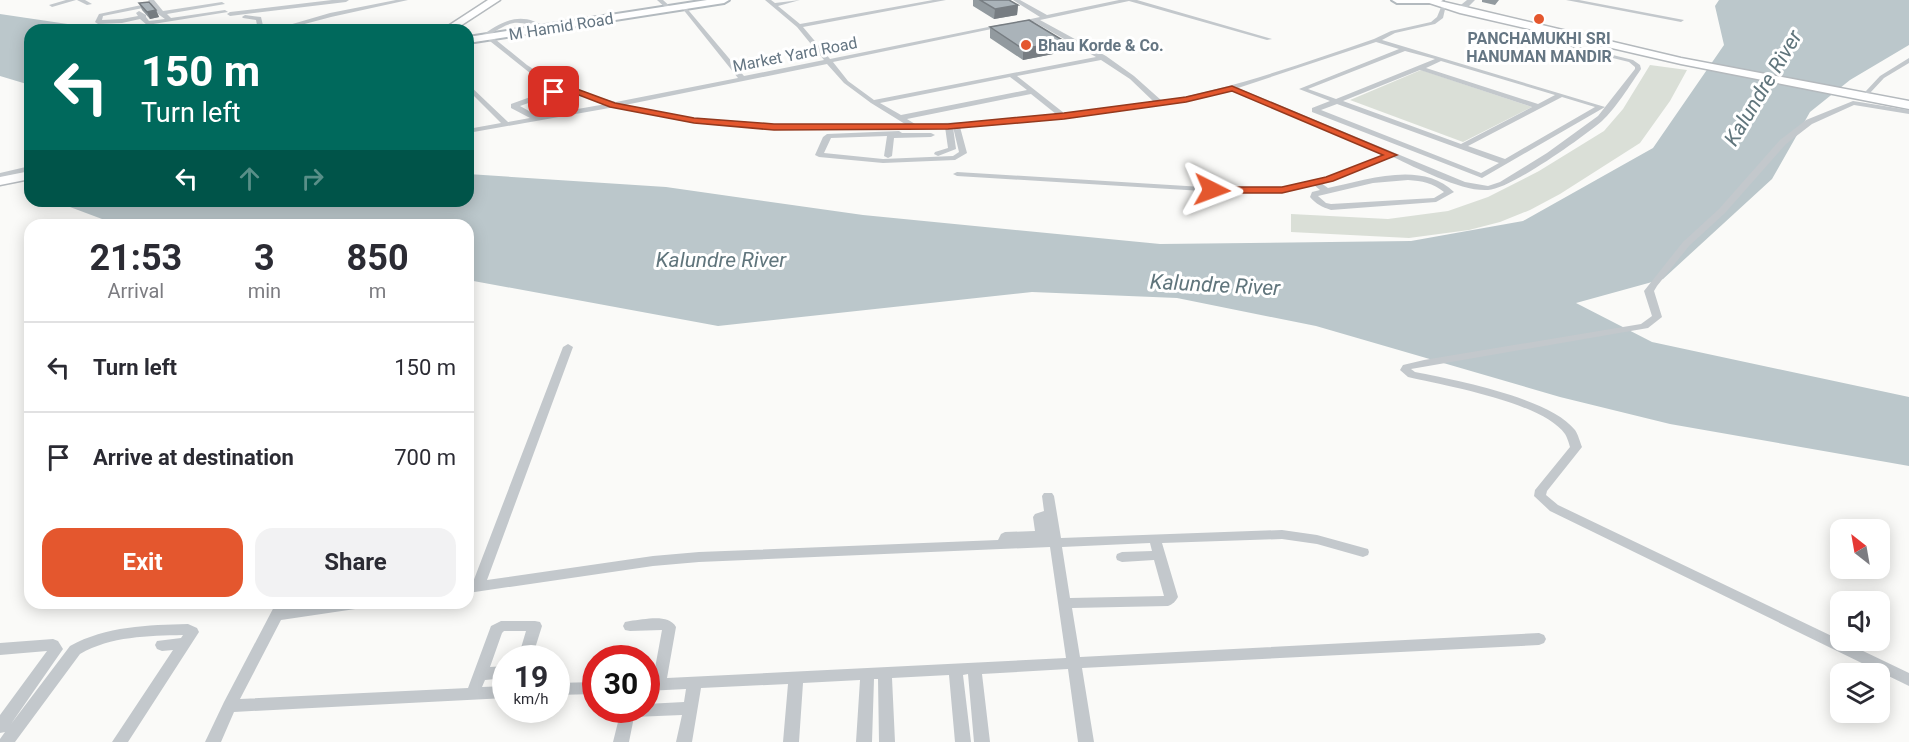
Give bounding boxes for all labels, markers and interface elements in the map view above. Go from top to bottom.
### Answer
street label: M Hamid Road [507,9,615,44]
marker: PANCHAMUKHI SRI HANUMAN MANDIR [1532,12,1546,26]
water label: Kalundre River [1719,25,1807,150]
place label: PANCHAMUKHI SRI HANUMAN MANDIR [1466,29,1612,66]
street label: Market Yard Road [731,33,859,76]
place label: Bhau Korde & Co. [1038,36,1164,55]
marker: Bhau Korde & Co. [1019,38,1033,52]
text: 150 m [141,47,260,96]
icon: left [42,48,120,126]
pin [528,66,579,117]
icon: arrive [537,75,570,108]
text: Turn left [141,97,241,129]
position arrow [1180,158,1244,222]
icon: left [170,162,203,195]
icon: ahead [233,162,266,195]
icon: right [296,162,329,195]
text: 21:53 [89,237,182,279]
text: 3 [254,237,275,279]
text: 850 [347,237,409,279]
water label: Kalundre River [656,248,787,272]
water label: Kalundre River [1149,270,1282,300]
text: Arrival [107,279,164,303]
text: min [248,279,281,303]
text: m [369,279,386,303]
icon: left [42,351,75,384]
text: Turn left [93,355,177,380]
text: 150 m [394,355,456,380]
icon: arrive [42,441,75,474]
text: Arrive at destination [93,445,294,470]
text: 700 m [394,445,456,470]
north arrow [1830,519,1890,579]
map controls [1830,519,1890,723]
button: Exit [42,528,243,597]
button: Share [255,528,456,597]
button: sound [1830,591,1890,651]
speed limit sign: 30 [582,645,660,723]
text: 19 [514,659,548,694]
button: layers [1830,663,1890,723]
text: km/h [513,690,549,708]

